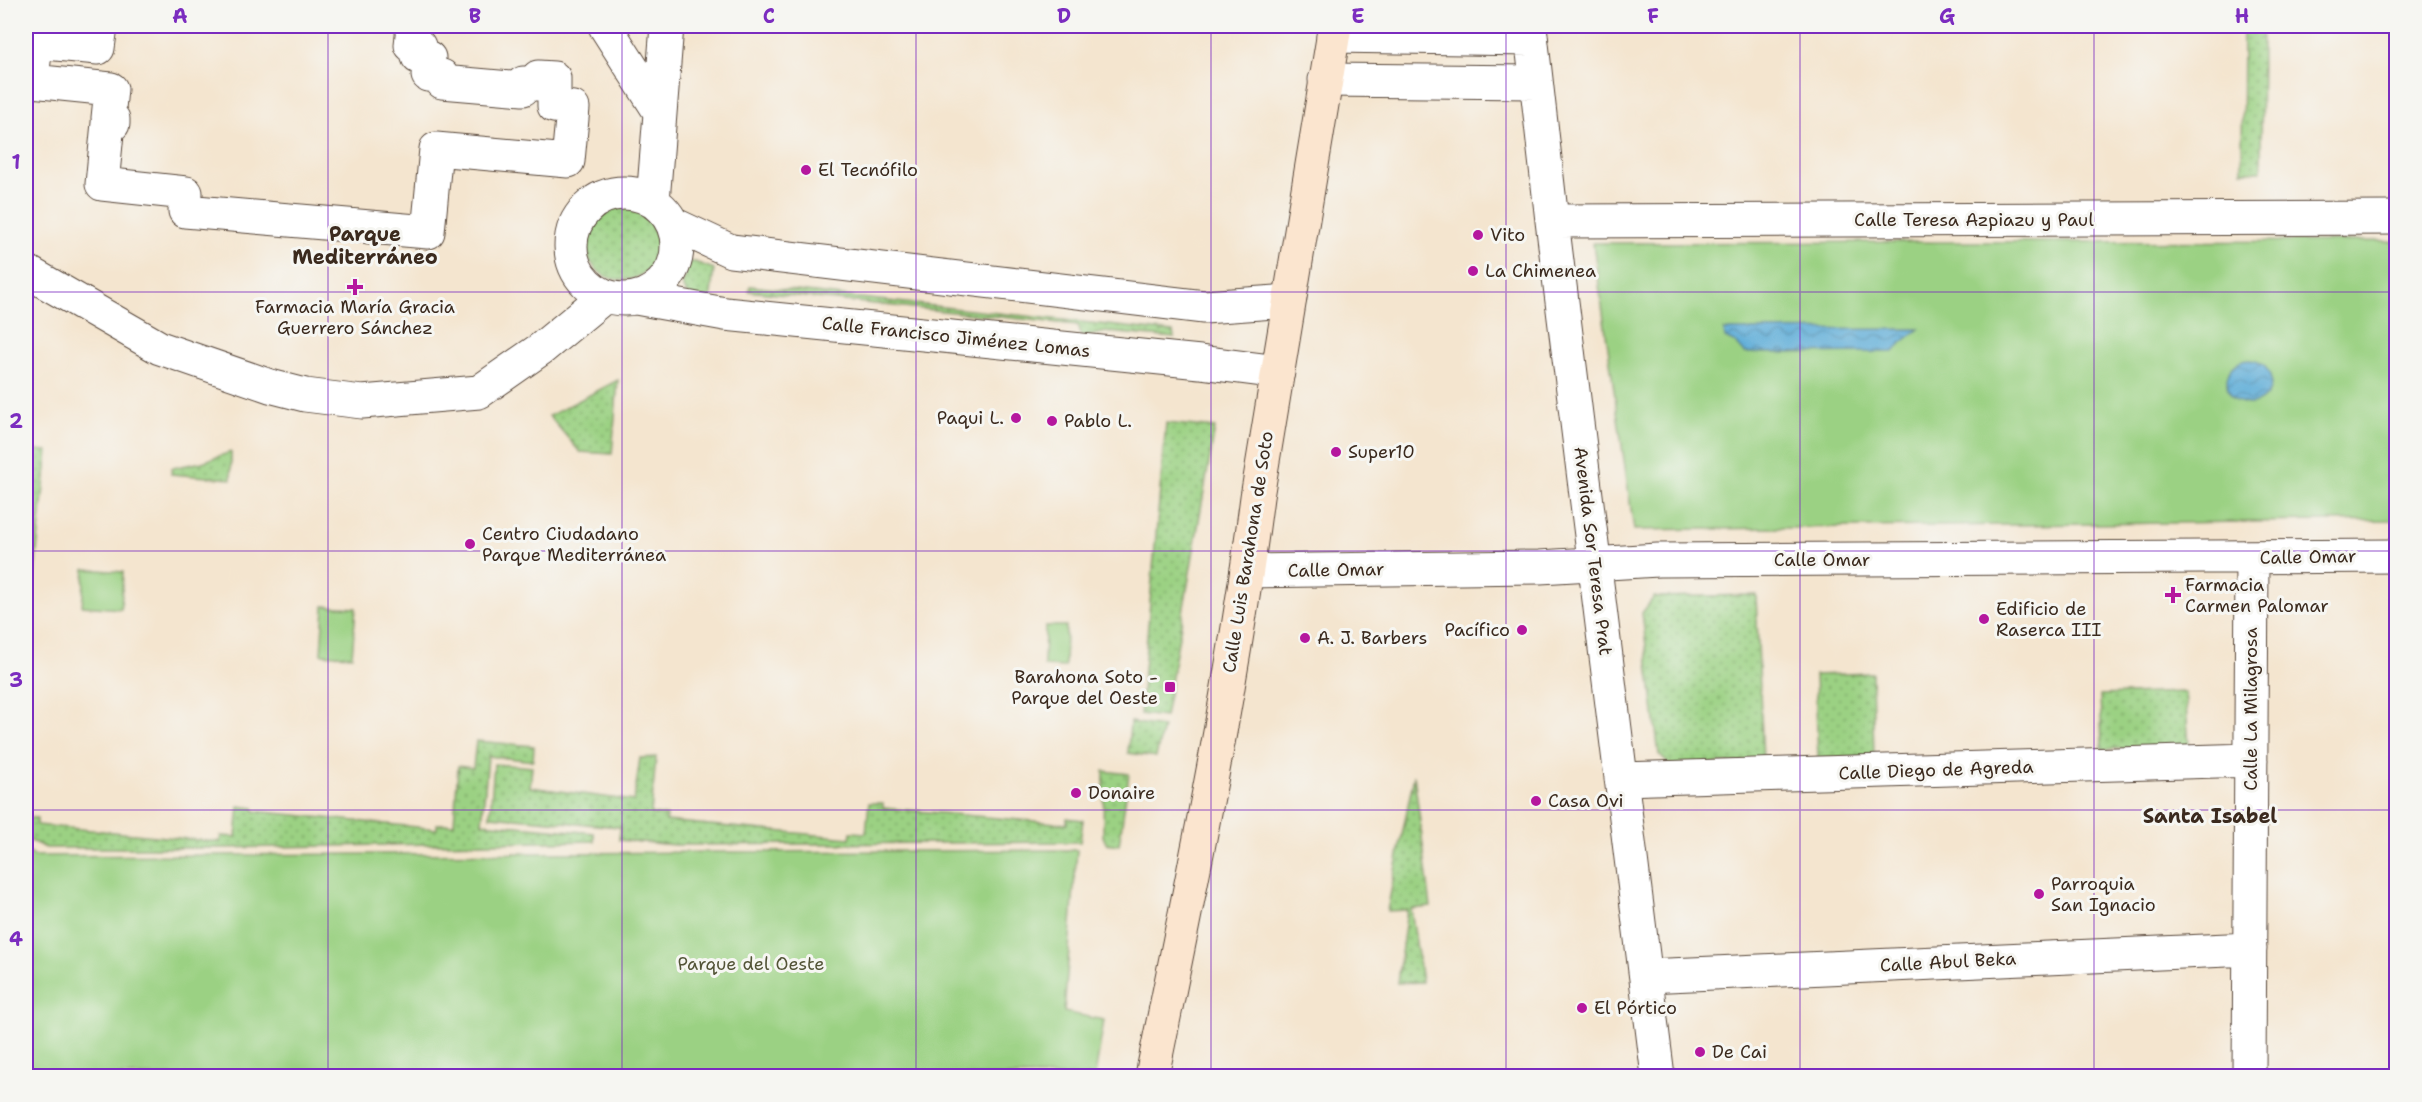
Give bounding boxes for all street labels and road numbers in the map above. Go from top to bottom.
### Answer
street label: Calle Teresa Azpiazu y Paul [1854,208,2094,232]
street label: Calle Francisco Jiménez Lomas [820,311,1092,363]
street label: Calle Luis Barahona de Soto [1217,429,1279,675]
street label: Avenida Sor Teresa Prat [1568,445,1618,657]
street label: Calle Omar [2259,544,2357,570]
street label: Calle Omar [1774,548,1870,572]
street label: Calle Omar [1287,557,1385,583]
street label: Calle La Milagrosa [2239,627,2263,791]
street label: Calle Diego de Agreda [1838,755,2034,785]
street label: Calle Abul Beka [1879,946,2017,978]

